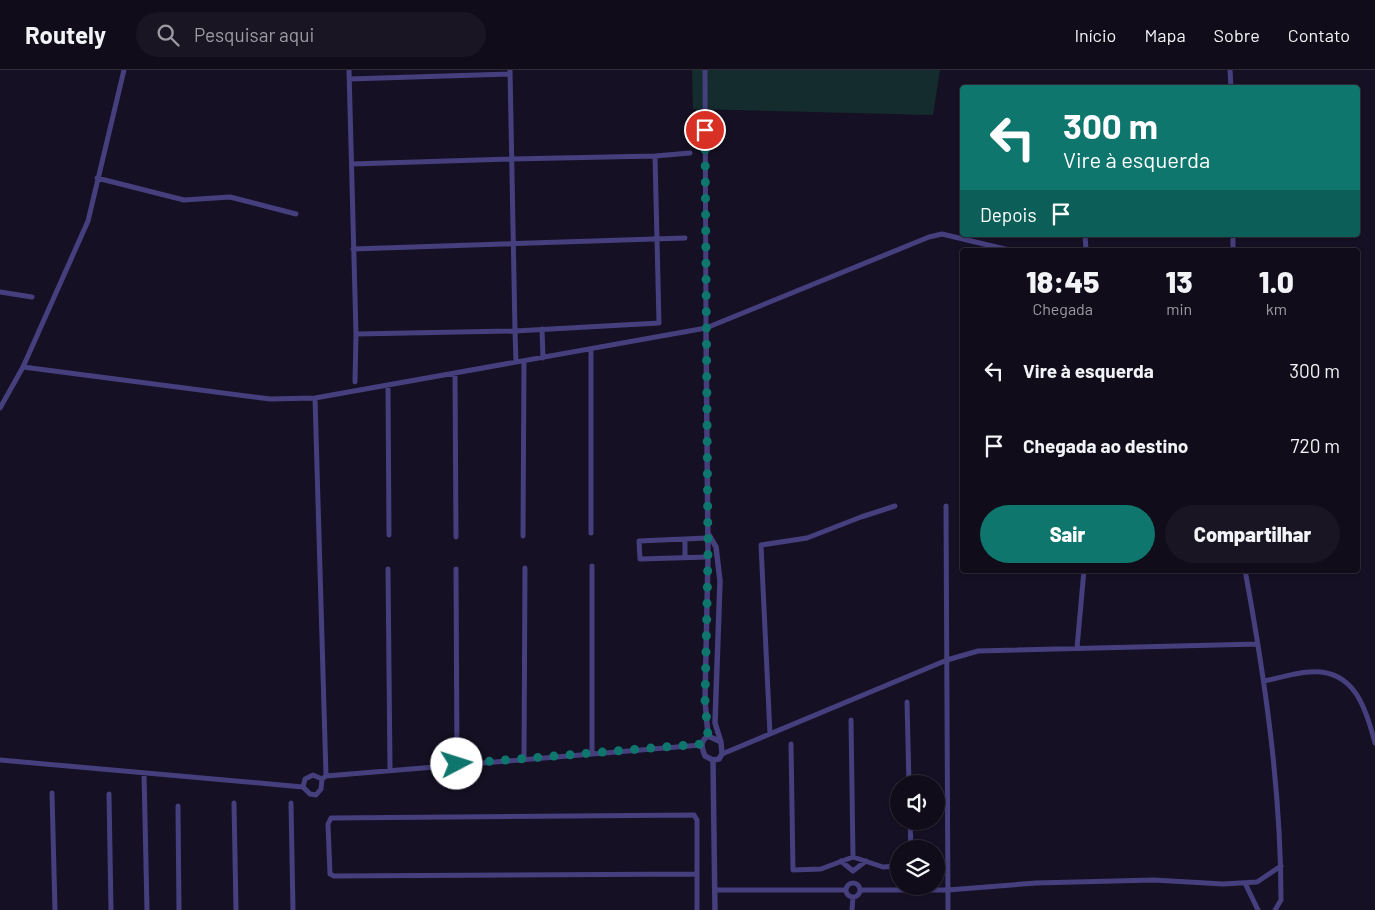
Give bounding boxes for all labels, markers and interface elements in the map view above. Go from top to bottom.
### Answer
search box [136,12,486,57]
text: Routely [25,20,106,49]
icon: search [154,21,182,49]
text: Pesquisar aqui [194,23,314,46]
text: Início [1074,24,1116,46]
text: Mapa [1144,24,1186,46]
text: Sobre [1214,24,1260,46]
text: Contato [1288,24,1350,46]
text: 300 m [1063,104,1158,146]
icon: left [980,105,1045,170]
pin [684,109,726,151]
icon: arrive [691,116,719,144]
text: Vire à esquerda [1063,146,1210,172]
icon: arrive [1047,200,1075,228]
text: Depois [980,203,1037,226]
text: 18:45 [1026,263,1100,299]
text: 13 [1166,263,1193,299]
text: 1.0 [1259,263,1294,299]
text: Chegada [1033,299,1093,318]
text: min [1166,299,1192,318]
text: km [1266,299,1287,318]
icon: left [980,357,1008,385]
text: Vire à esquerda [1023,359,1154,382]
text: 300 m [1289,359,1340,382]
icon: arrive [980,432,1008,460]
text: Chegada ao destino [1023,434,1188,457]
text: 720 m [1291,434,1340,457]
button: Sair [980,505,1155,563]
button: Compartilhar [1165,505,1340,563]
position arrow [430,737,482,789]
map controls [890,775,945,895]
button: sound [890,775,945,830]
button: layers [890,840,945,895]

